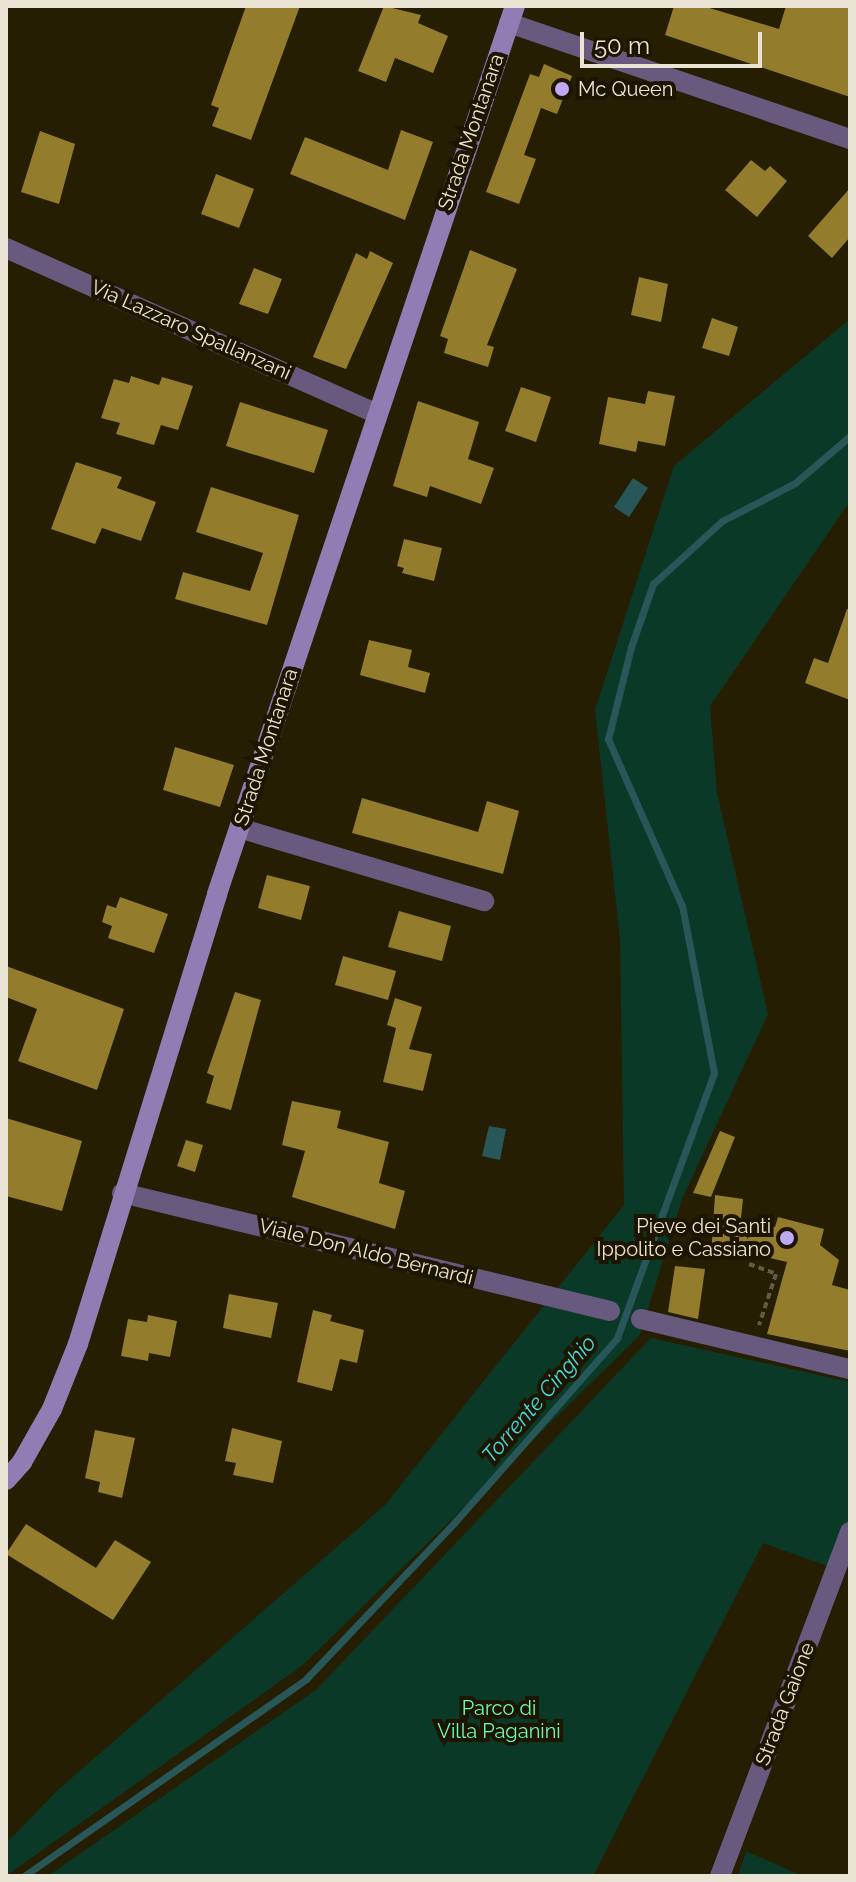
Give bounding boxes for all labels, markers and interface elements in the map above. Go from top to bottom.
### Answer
scale bar [584,16,766,66]
text: 50 m [594,31,650,60]
street label: Strada Montanara [433,51,509,213]
place label: Mc Queen [578,77,673,101]
marker: Mc Queen [553,80,571,98]
street label: Via Lazzaro Spallanzani [87,275,295,385]
street label: Strada Montanara [229,665,303,829]
street label: Viale Don Aldo Bernardi [256,1214,476,1290]
place label: Pieve dei Santi Ippolito e Cassiano [597,1214,771,1261]
marker: Pieve dei Santi Ippolito e Cassiano [778,1229,796,1247]
water label: Torrente Cinghio [477,1330,601,1468]
street label: Strada Gaione [751,1639,819,1769]
park label: Parco di Villa Paganini [437,1697,561,1744]

